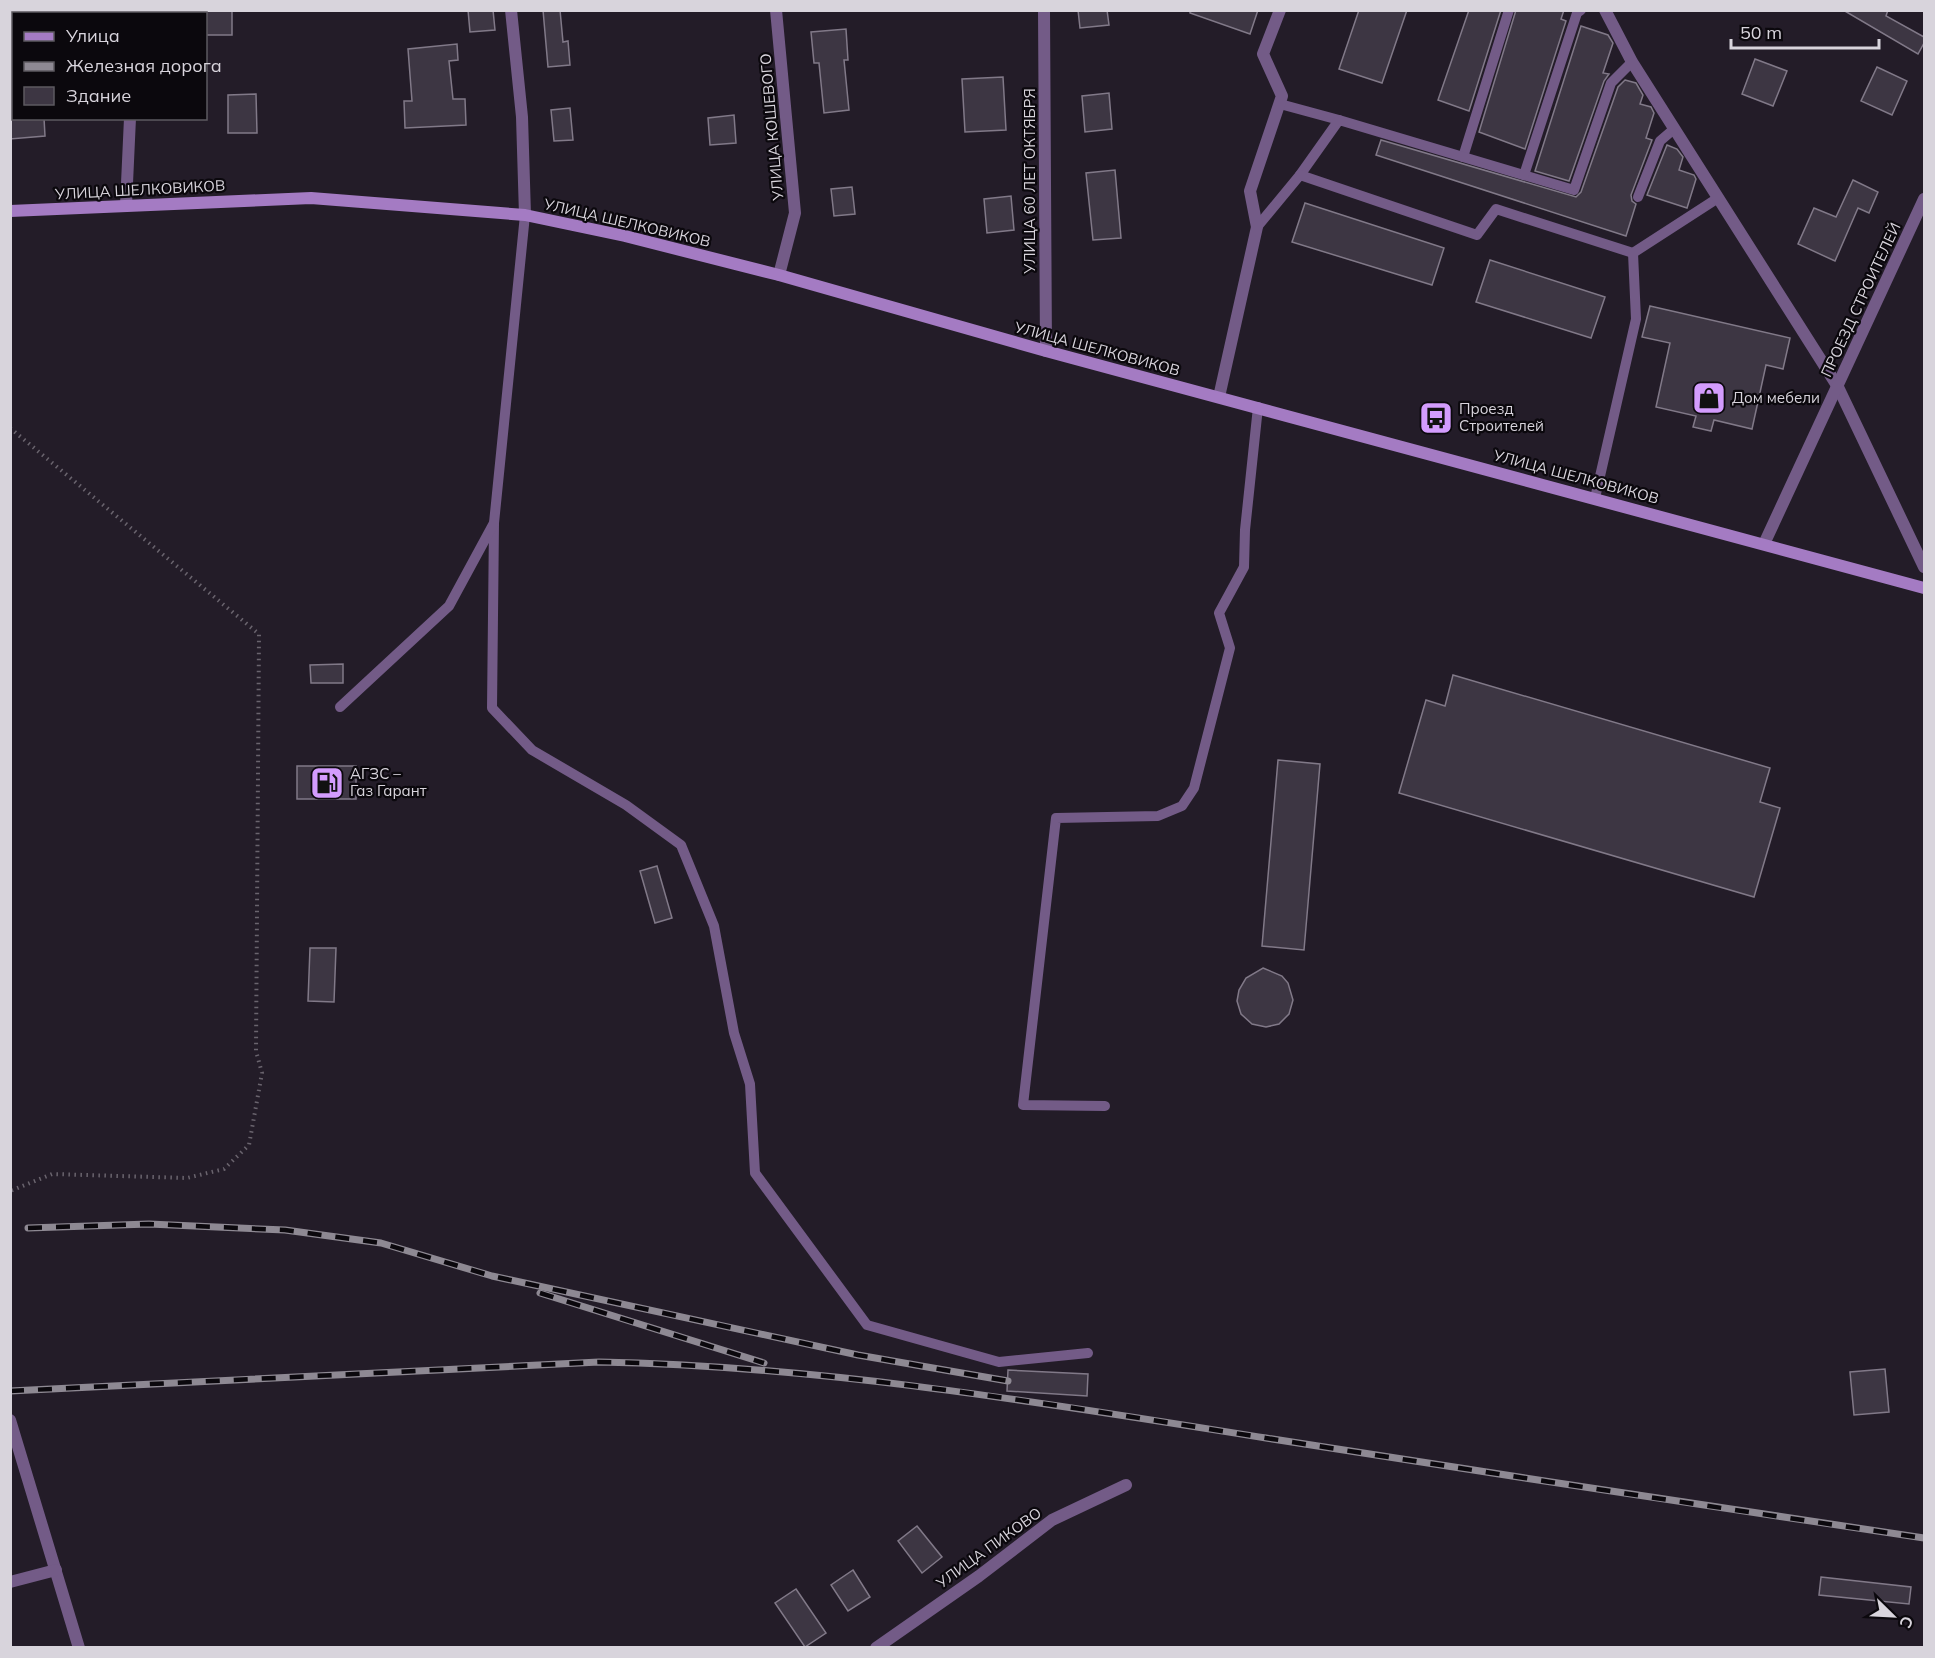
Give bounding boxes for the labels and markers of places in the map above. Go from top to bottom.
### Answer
shop icon: Дом мебели [1691,380,1727,416]
place label: Дом мебели [1732,388,1820,407]
place label: Проезд Строителей [1459,399,1544,435]
bus stop icon: Проезд Строителей [1418,400,1454,436]
place label: АГЗС – Газ Гарант [350,764,427,800]
fuel station icon: АГЗС – Газ Гарант [309,765,345,801]

